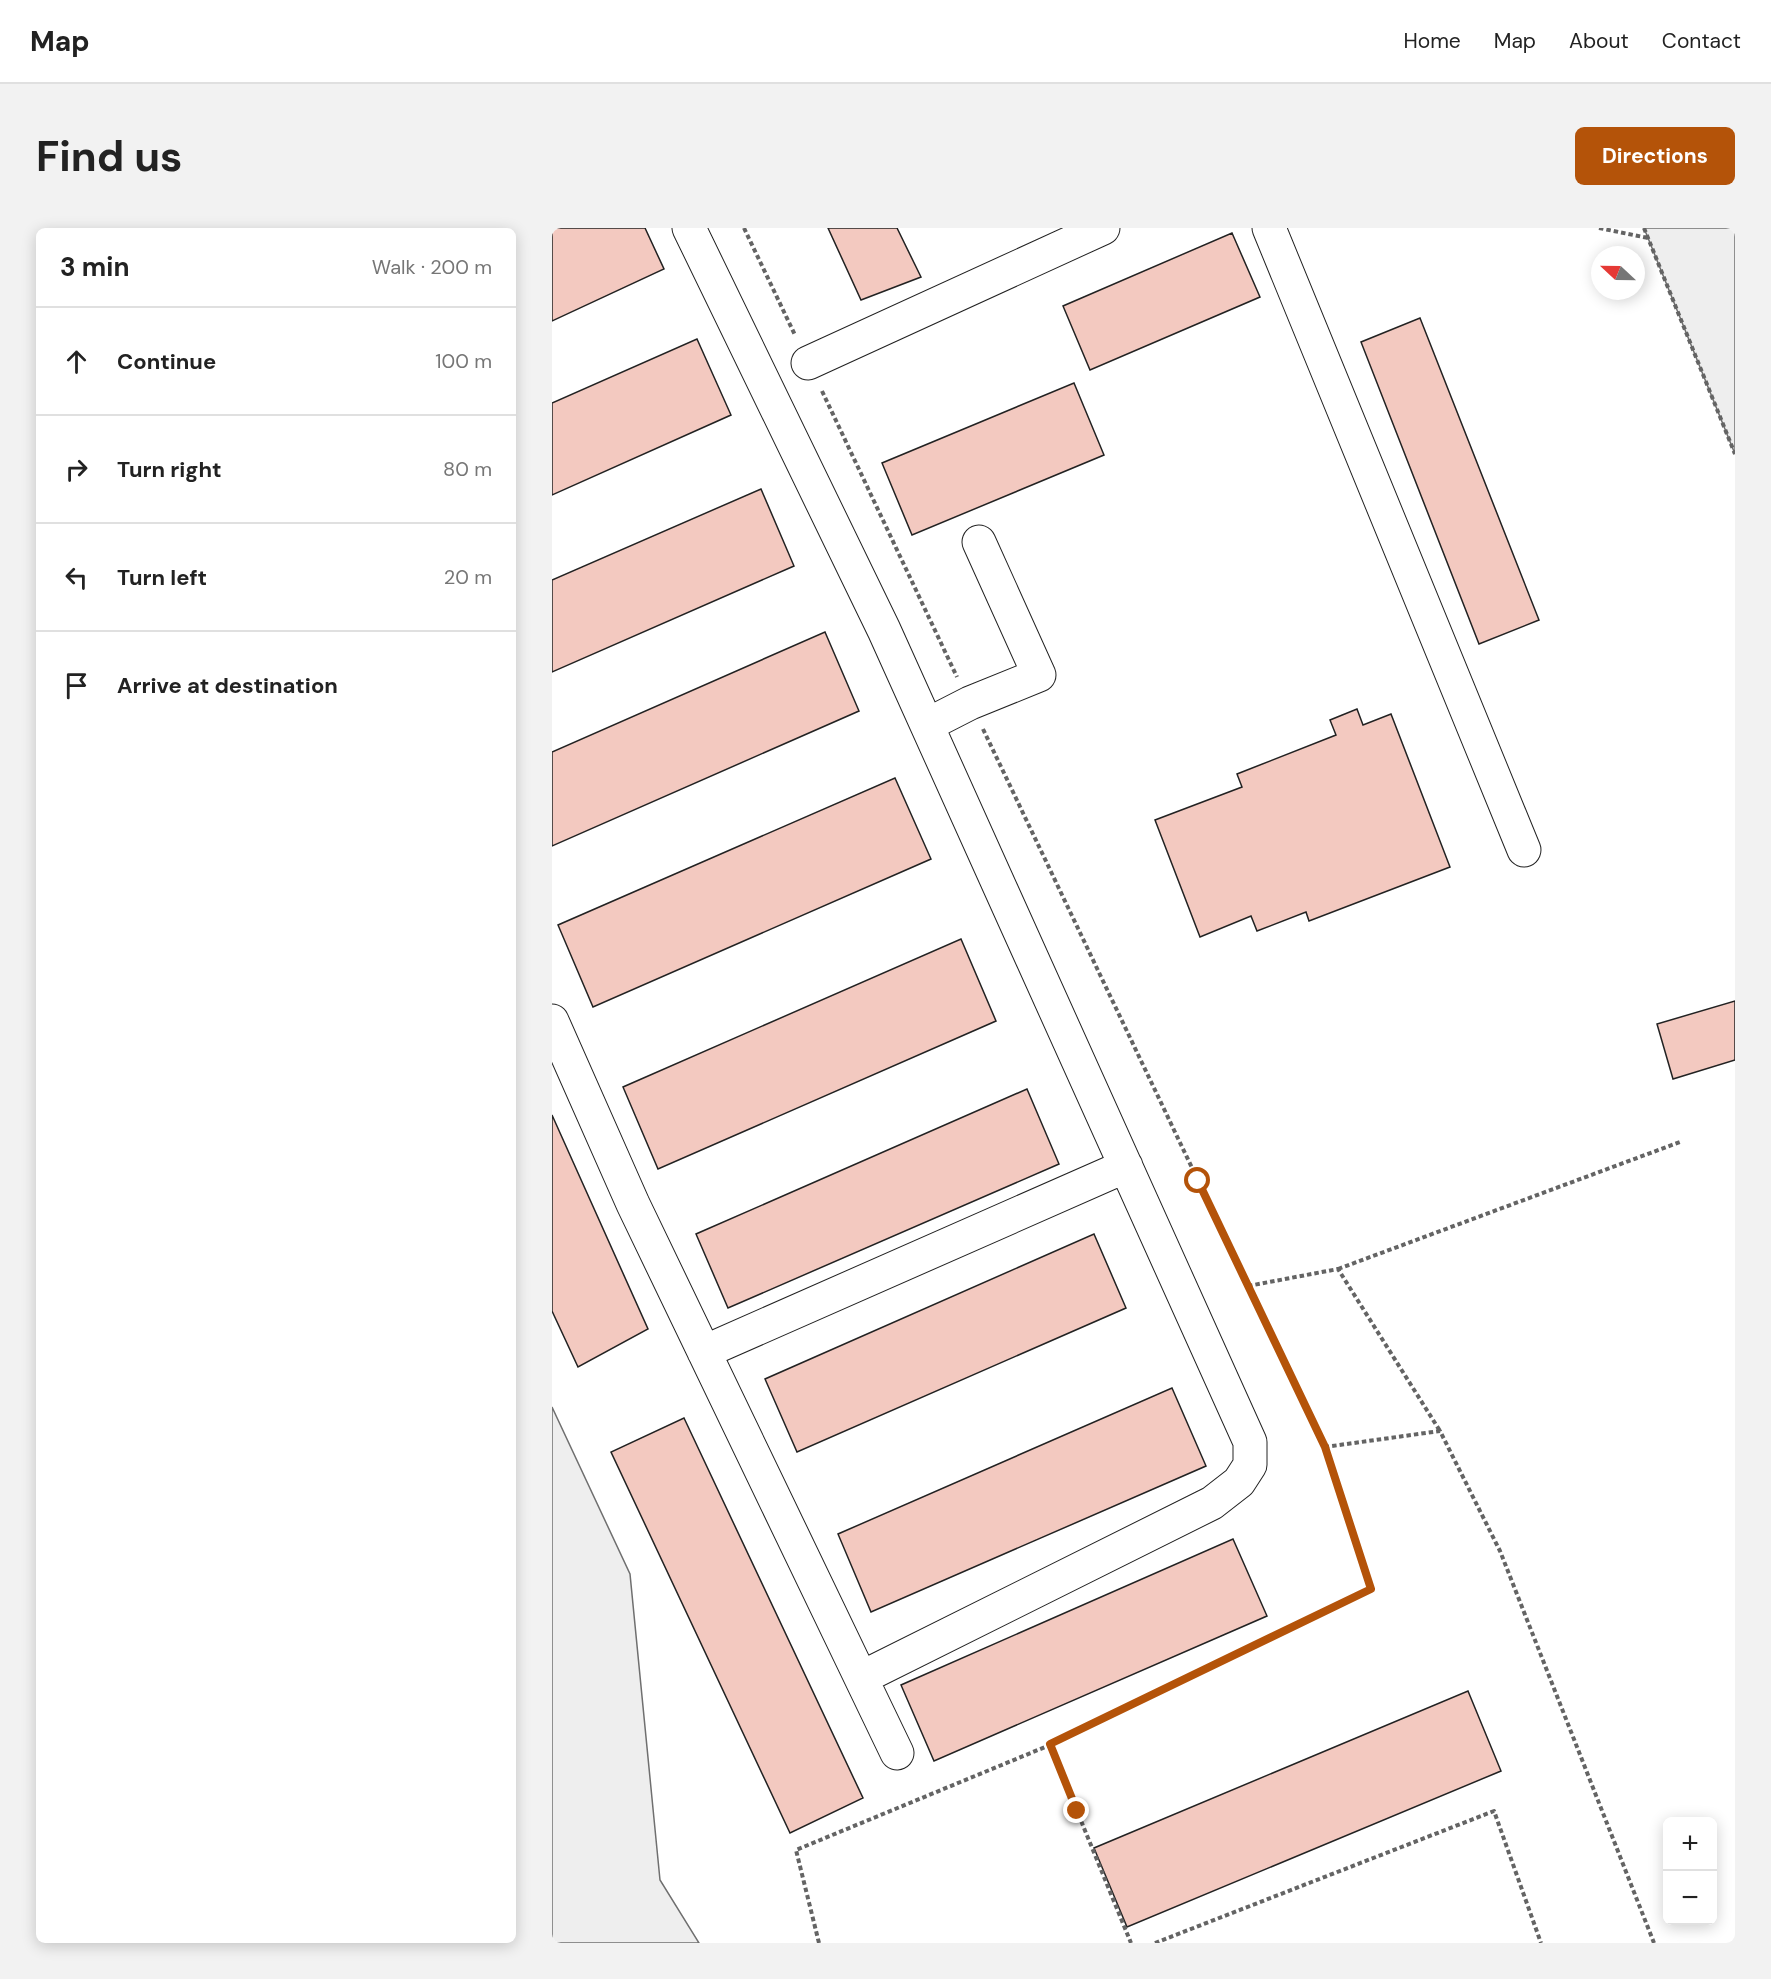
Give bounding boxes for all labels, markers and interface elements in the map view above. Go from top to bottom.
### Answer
text: Map [30,23,90,60]
text: Home [1403,27,1461,55]
text: Map [1494,27,1536,55]
text: About [1569,27,1629,55]
text: Contact [1662,27,1741,55]
button: Directions [1575,127,1735,185]
text: Find us [36,129,182,184]
north arrow [1591,246,1645,300]
text: 3 min [60,250,129,284]
text: Walk · 200 m [372,254,492,280]
icon: ahead [60,345,93,378]
text: Continue [117,347,216,376]
text: 100 m [435,348,492,374]
icon: right [60,453,93,486]
text: Turn right [117,455,222,484]
text: 80 m [443,456,492,482]
icon: left [60,561,93,594]
text: Turn left [117,563,207,592]
text: 20 m [444,564,492,590]
icon: arrive [60,669,93,702]
text: Arrive at destination [117,671,338,700]
route start [1184,1167,1210,1193]
route end [1063,1797,1089,1823]
map controls [1663,1817,1717,1925]
button: + [1663,1817,1717,1871]
button: − [1663,1871,1717,1925]

